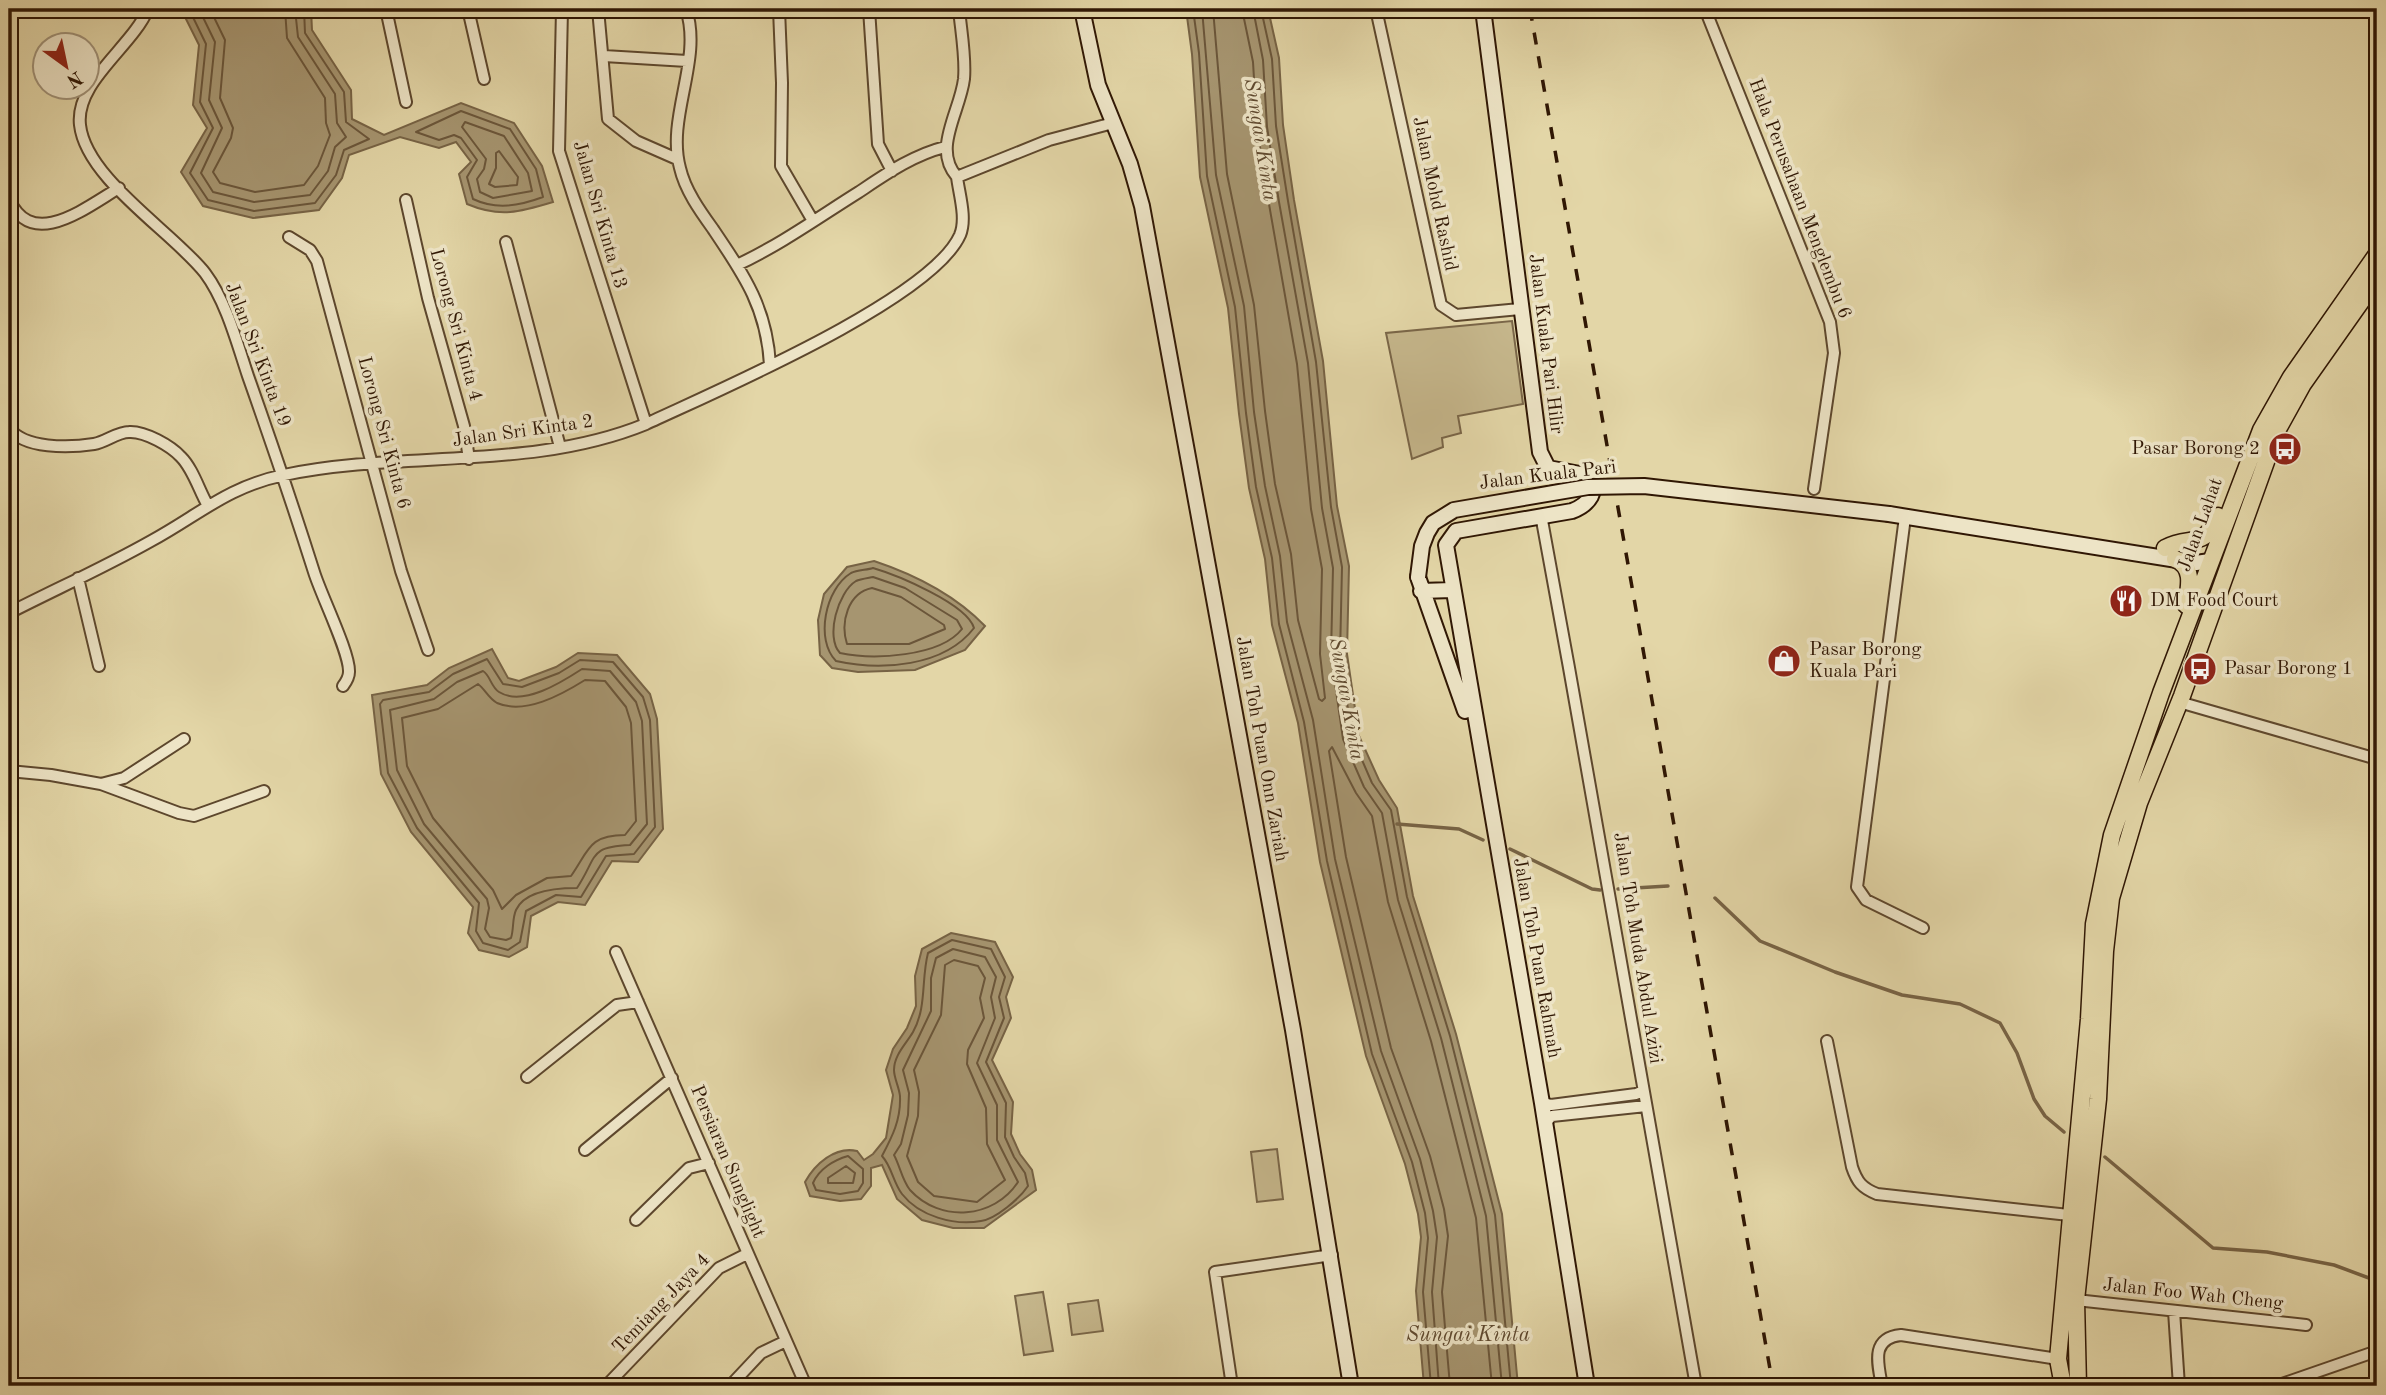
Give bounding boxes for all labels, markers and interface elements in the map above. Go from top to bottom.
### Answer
north arrow [32,32,102,102]
text: N [62,66,85,90]
street label: Hala Perusahaan Menglembu 6 [1744,76,1854,322]
water label: Sungai Kinta [1240,77,1280,203]
street label: Jalan Mohd Rashid [1408,115,1460,273]
street label: Jalan Sri Kinta 13 [569,139,629,291]
street label: Lorong Sri Kinta 4 [425,247,485,403]
street label: Jalan Kuala Pari Hilir [1525,253,1566,435]
street label: Jalan Sri Kinta 19 [221,280,293,430]
street label: Lorong Sri Kinta 6 [353,355,413,511]
street label: Jalan Sri Kinta 2 [451,413,595,451]
bus stop icon: Pasar Borong 2 [2266,430,2304,468]
place label: Pasar Borong 2 [2131,440,2260,459]
street label: Jalan Kuala Pari [1478,458,1618,494]
street label: Jalan Lahat [2175,476,2227,574]
restaurant icon: DM Food Court [2107,582,2145,620]
place label: DM Food Court [2150,592,2278,611]
street label: Jalan Toh Puan Onn Zariah [1232,635,1290,863]
water label: Sungai Kinta [1325,636,1367,762]
place label: Pasar Borong Kuala Pari [1809,641,1922,682]
shop icon: Pasar Borong Kuala Pari [1765,642,1803,680]
bus stop icon: Pasar Borong 1 [2181,650,2219,688]
place label: Pasar Borong 1 [2224,660,2353,679]
street label: Jalan Toh Muda Abdul Azizi [1609,831,1665,1065]
street label: Jalan Toh Puan Rahmah [1509,856,1563,1060]
street label: Persiaran Sunglight [686,1083,768,1241]
street label: Temiang Jaya 4 [610,1250,714,1358]
street label: Jalan Foo Wah Cheng [2102,1276,2285,1314]
water label: Sungai Kinta [1406,1325,1530,1346]

